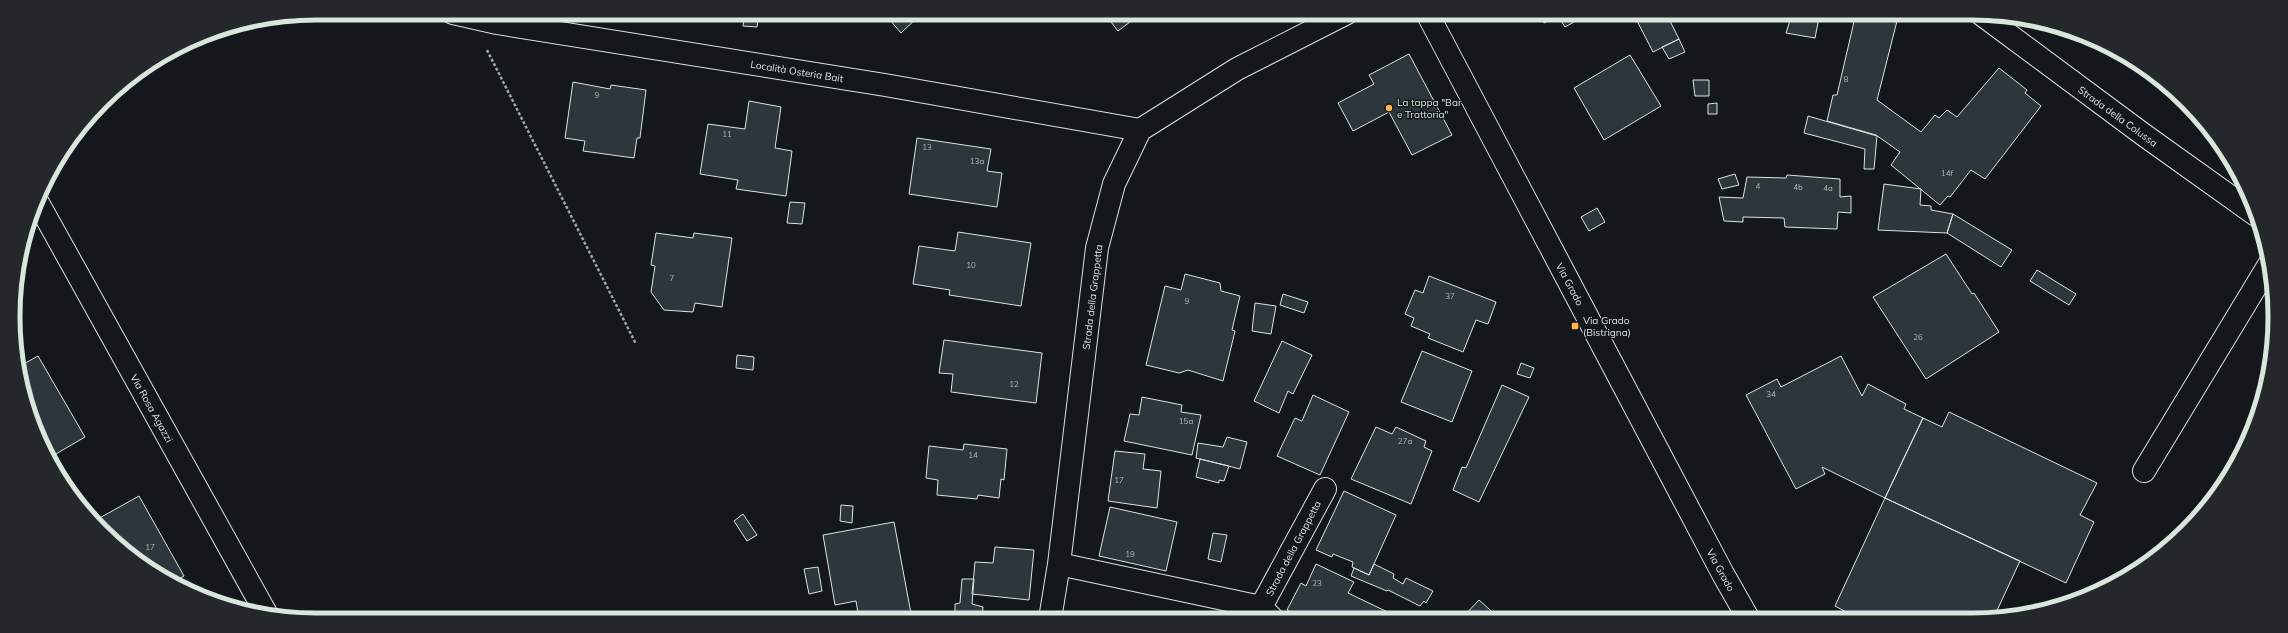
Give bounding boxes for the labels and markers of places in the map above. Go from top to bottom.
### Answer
place label: La tappa "Bar e Trattoria" [1397,96,1462,121]
marker: La tappa "Bar e Trattoria" [1384,103,1394,113]
place label: Via Grado (Bistrigna) [1583,314,1631,339]
marker: Via Grado (Bistrigna) [1570,321,1580,331]

